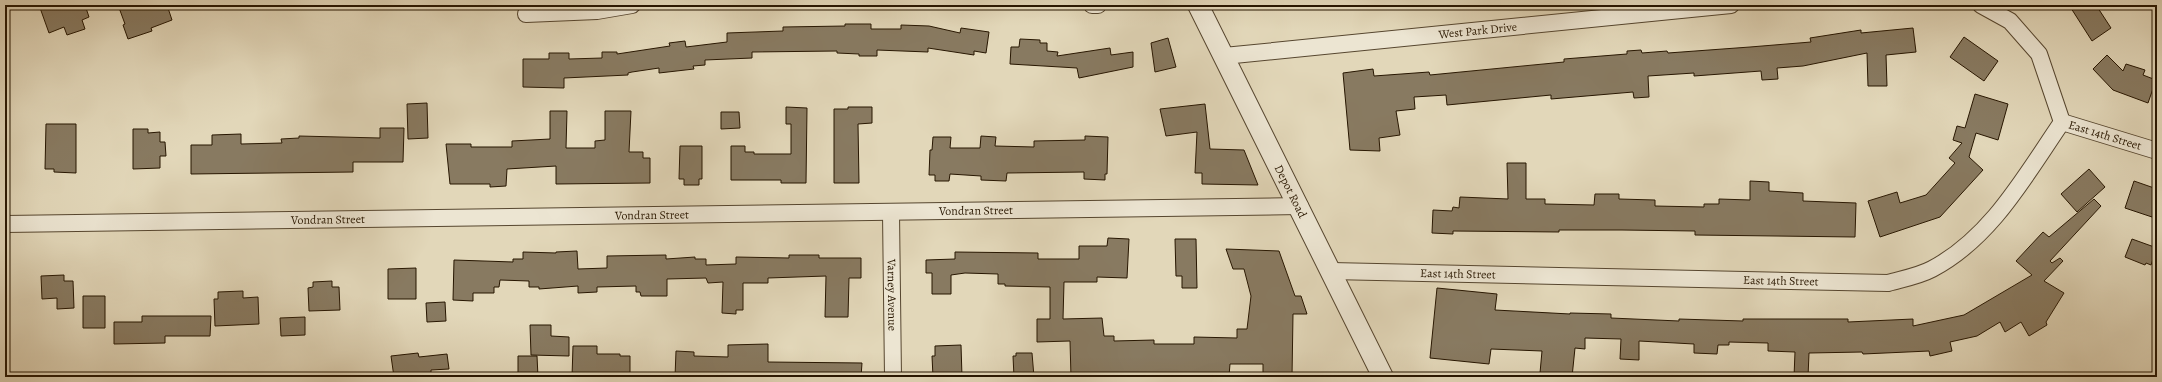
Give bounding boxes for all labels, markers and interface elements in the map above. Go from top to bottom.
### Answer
street label: West Park Drive [1437,19,1518,42]
street label: East 14th Street [2067,116,2144,154]
street label: Depot Road [1271,162,1311,221]
street label: Vondran Street [938,202,1013,219]
street label: Vondran Street [614,206,689,224]
street label: Vondran Street [290,211,365,228]
street label: Varney Avenue [884,258,900,331]
street label: East 14th Street [1420,265,1496,283]
street label: East 14th Street [1743,272,1819,290]

